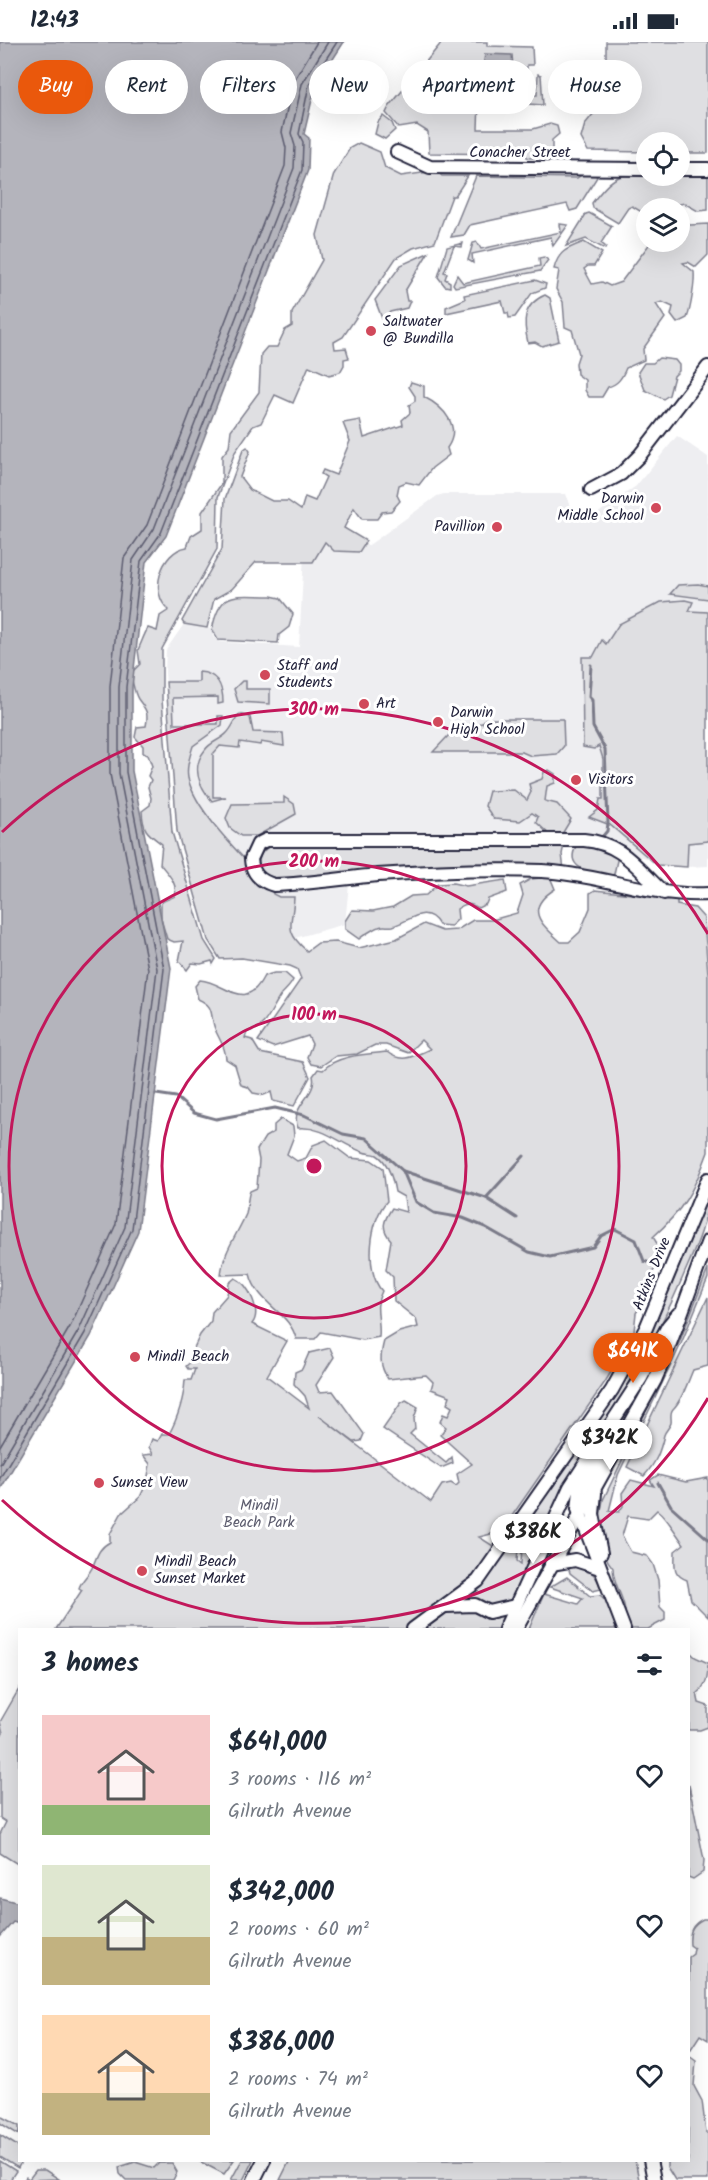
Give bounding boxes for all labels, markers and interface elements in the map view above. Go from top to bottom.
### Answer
text: 12:43 [30,4,79,39]
chip: Buy [18,60,93,114]
chip: Rent [105,60,188,114]
chip: Filters [200,60,297,114]
chip: New [309,60,389,114]
chip: Apartment [401,60,536,114]
chip: House [548,60,642,114]
map controls [636,132,690,252]
button: locate [636,132,690,186]
street label: Conacher Street [469,141,571,165]
button: layers [636,198,690,252]
place label: Saltwater @ Bundilla [383,310,454,351]
marker: Saltwater @ Bundilla [364,324,378,338]
place label: Darwin Middle School [557,487,644,528]
marker: Darwin Middle School [649,501,663,515]
place label: Pavillion [434,515,485,539]
marker: Pavillion [490,520,504,534]
place label: Staff and Students [277,654,338,695]
marker: Staff and Students [258,668,272,682]
place label: Art [376,692,396,716]
text: 300 m [288,696,339,725]
marker: Art [357,697,371,711]
place label: Darwin High School [450,701,525,742]
marker: Darwin High School [431,715,445,729]
place label: Visitors [588,768,634,792]
marker: Visitors [569,773,583,787]
text: 200 m [289,848,340,877]
text: 100 m [291,1001,337,1030]
centre of rings [304,1156,324,1176]
street label: Atkins Drive [626,1233,678,1314]
pin: $641K [591,1333,675,1384]
text: $641K [607,1336,659,1368]
place label: Mindil Beach [147,1345,229,1369]
marker: Mindil Beach [128,1350,142,1364]
pin: $342K [568,1420,652,1471]
text: $342K [581,1423,639,1455]
place label: Sunset View [111,1471,188,1495]
marker: Sunset View [92,1476,106,1490]
park label: Mindil Beach Park [223,1494,296,1535]
pin: $386K [491,1514,575,1565]
text: $386K [504,1517,562,1549]
place label: Mindil Beach Sunset Market [154,1550,246,1591]
marker: Mindil Beach Sunset Market [135,1564,149,1578]
text: 3 homes [42,1643,139,1685]
icon: filters [633,1648,666,1681]
text: $641,000 [228,1722,326,1764]
icon: home [90,1739,162,1811]
icon: heart [633,1759,666,1792]
text: 3 rooms · 116 m² [228,1764,371,1796]
text: Gilruth Avenue [228,1796,351,1828]
text: $342,000 [228,1872,334,1914]
icon: home [90,1889,162,1961]
icon: heart [633,1909,666,1942]
text: 2 rooms · 60 m² [228,1914,369,1946]
text: Gilruth Avenue [228,1946,351,1978]
text: $386,000 [228,2022,334,2064]
icon: home [90,2039,162,2111]
icon: heart [633,2059,666,2092]
text: 2 rooms · 74 m² [228,2064,368,2096]
text: Gilruth Avenue [228,2096,351,2128]

